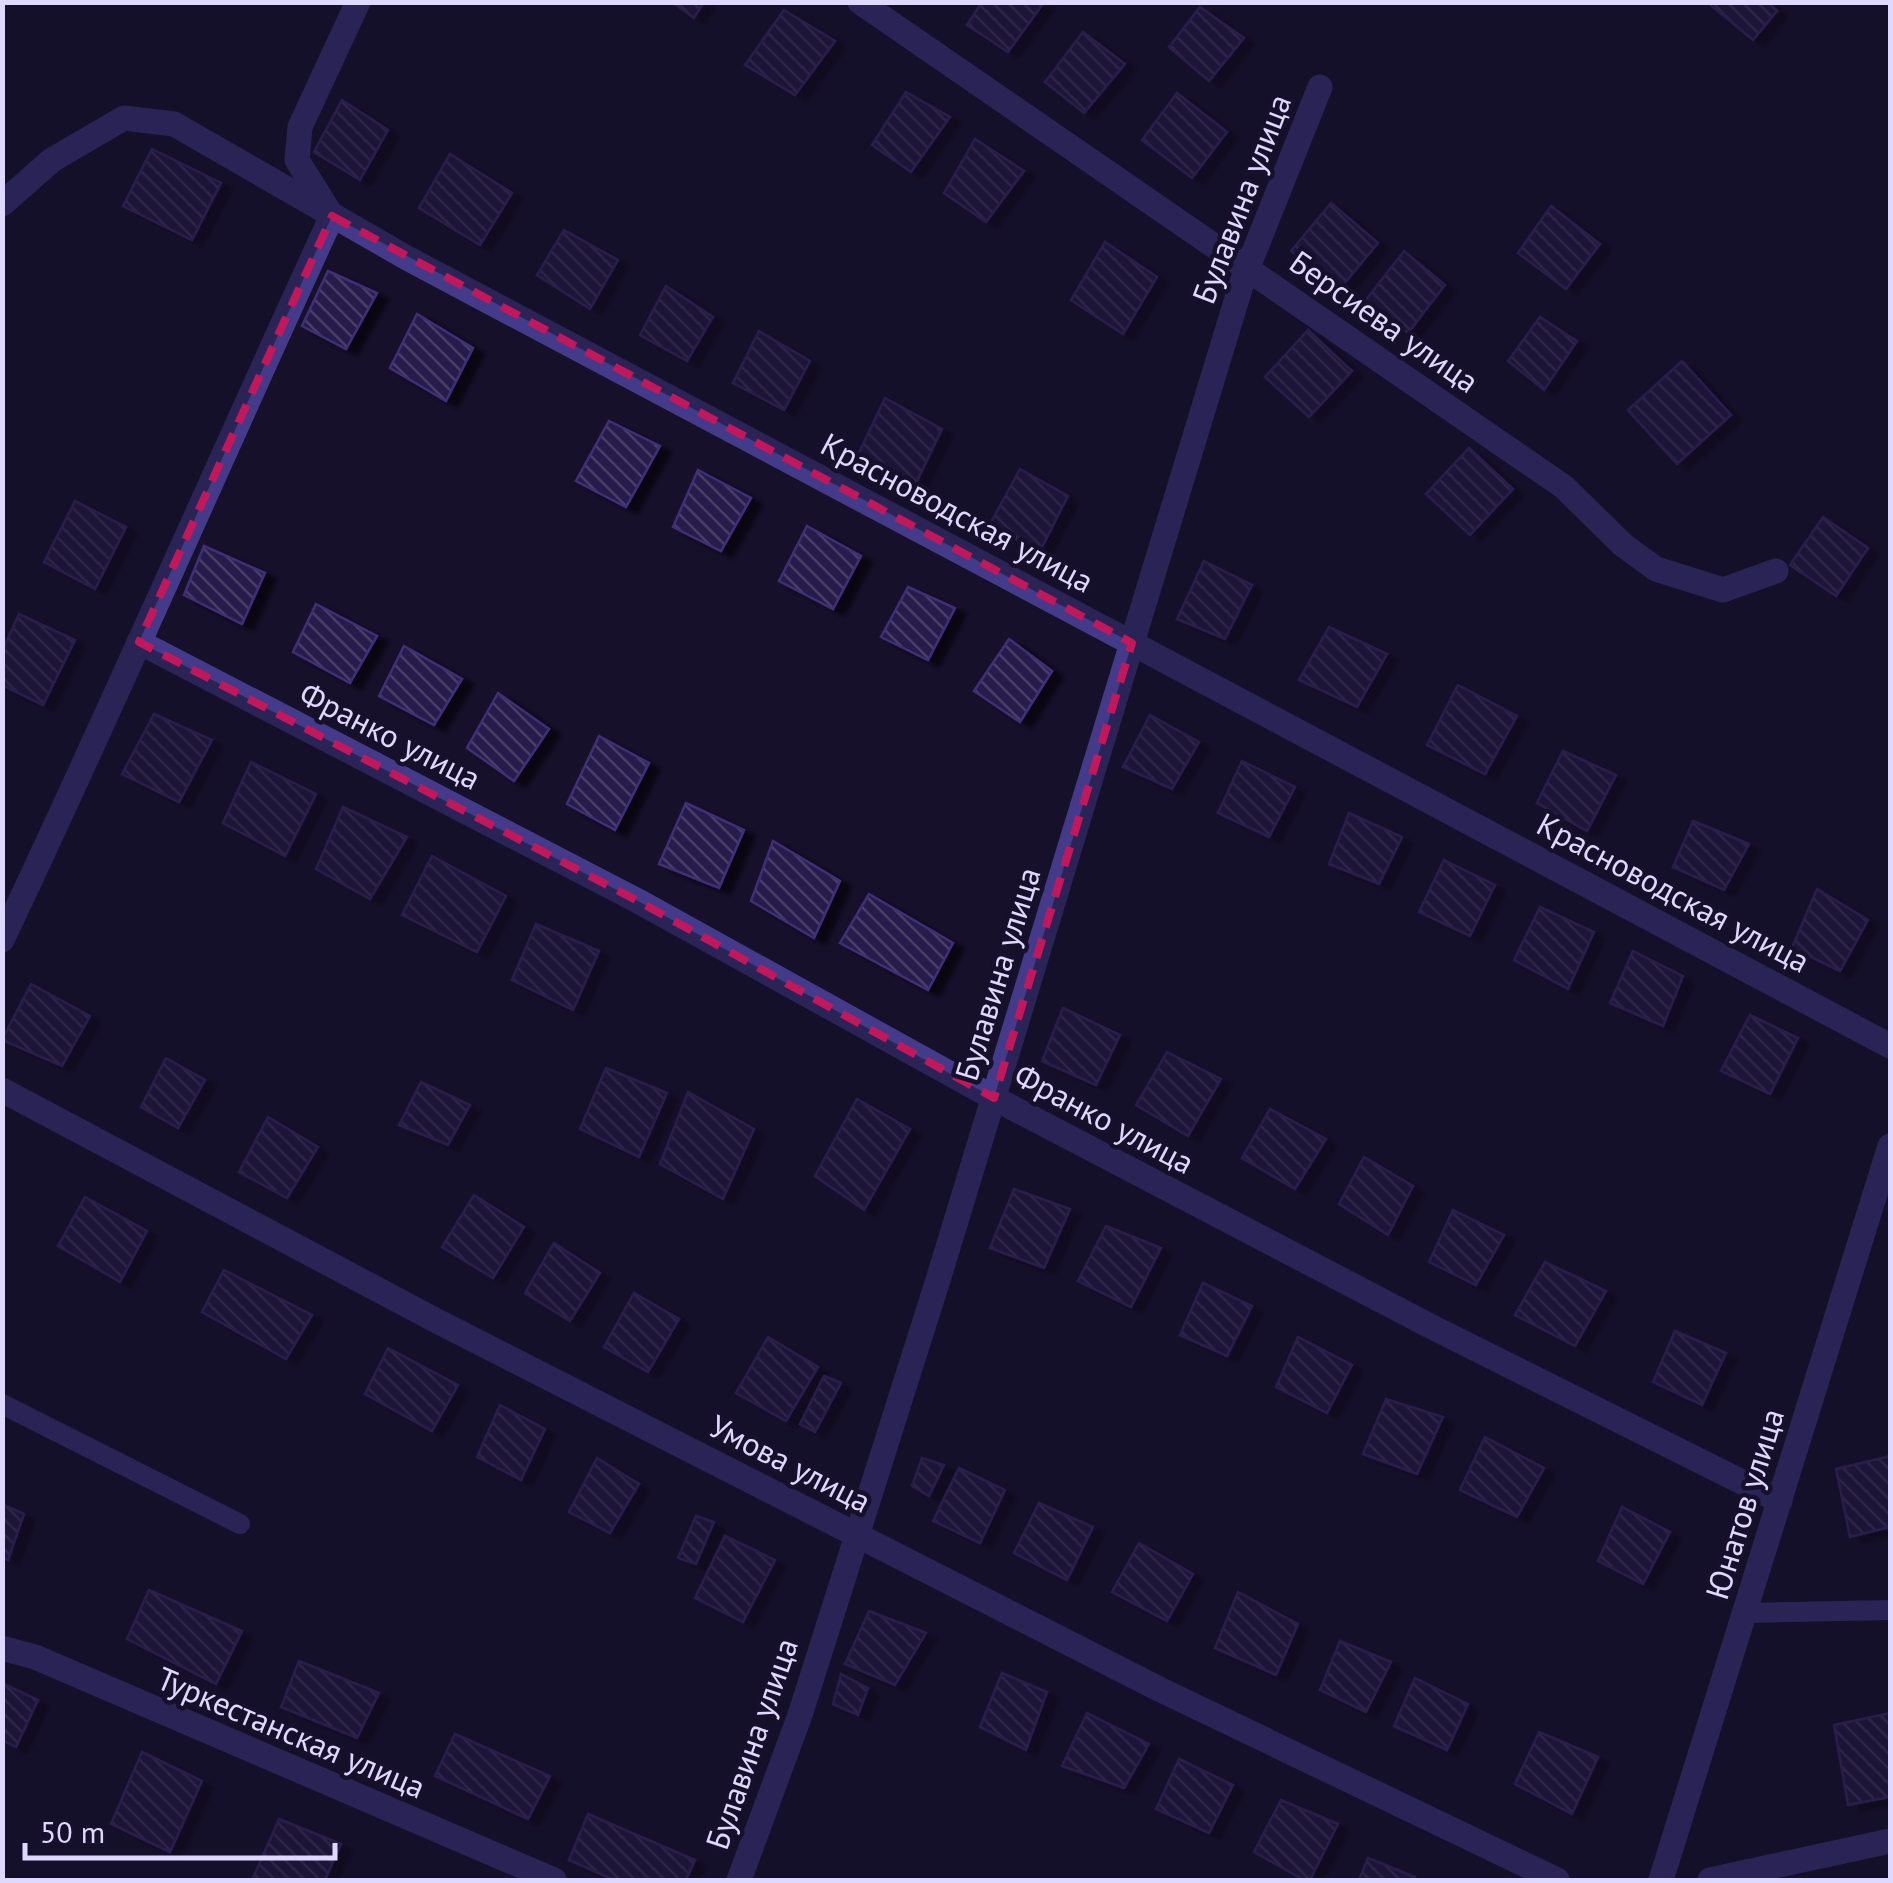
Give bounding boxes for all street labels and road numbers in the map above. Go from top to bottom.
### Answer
street label: Булавина улица [1182,88,1300,309]
street label: Берсиева улица [1282,241,1487,402]
street label: Красноводская улица [814,423,1101,602]
street label: Франко улица [293,672,488,799]
street label: Красноводская улица [1530,803,1817,982]
street label: Булавина улица [945,862,1049,1085]
street label: Франко улица [1007,1053,1202,1183]
street label: Юнатов улица [1695,1403,1793,1604]
street label: Умова улица [703,1405,878,1522]
street label: Булавина улица [695,1633,807,1855]
street label: Туркестанская улица [151,1657,432,1808]

